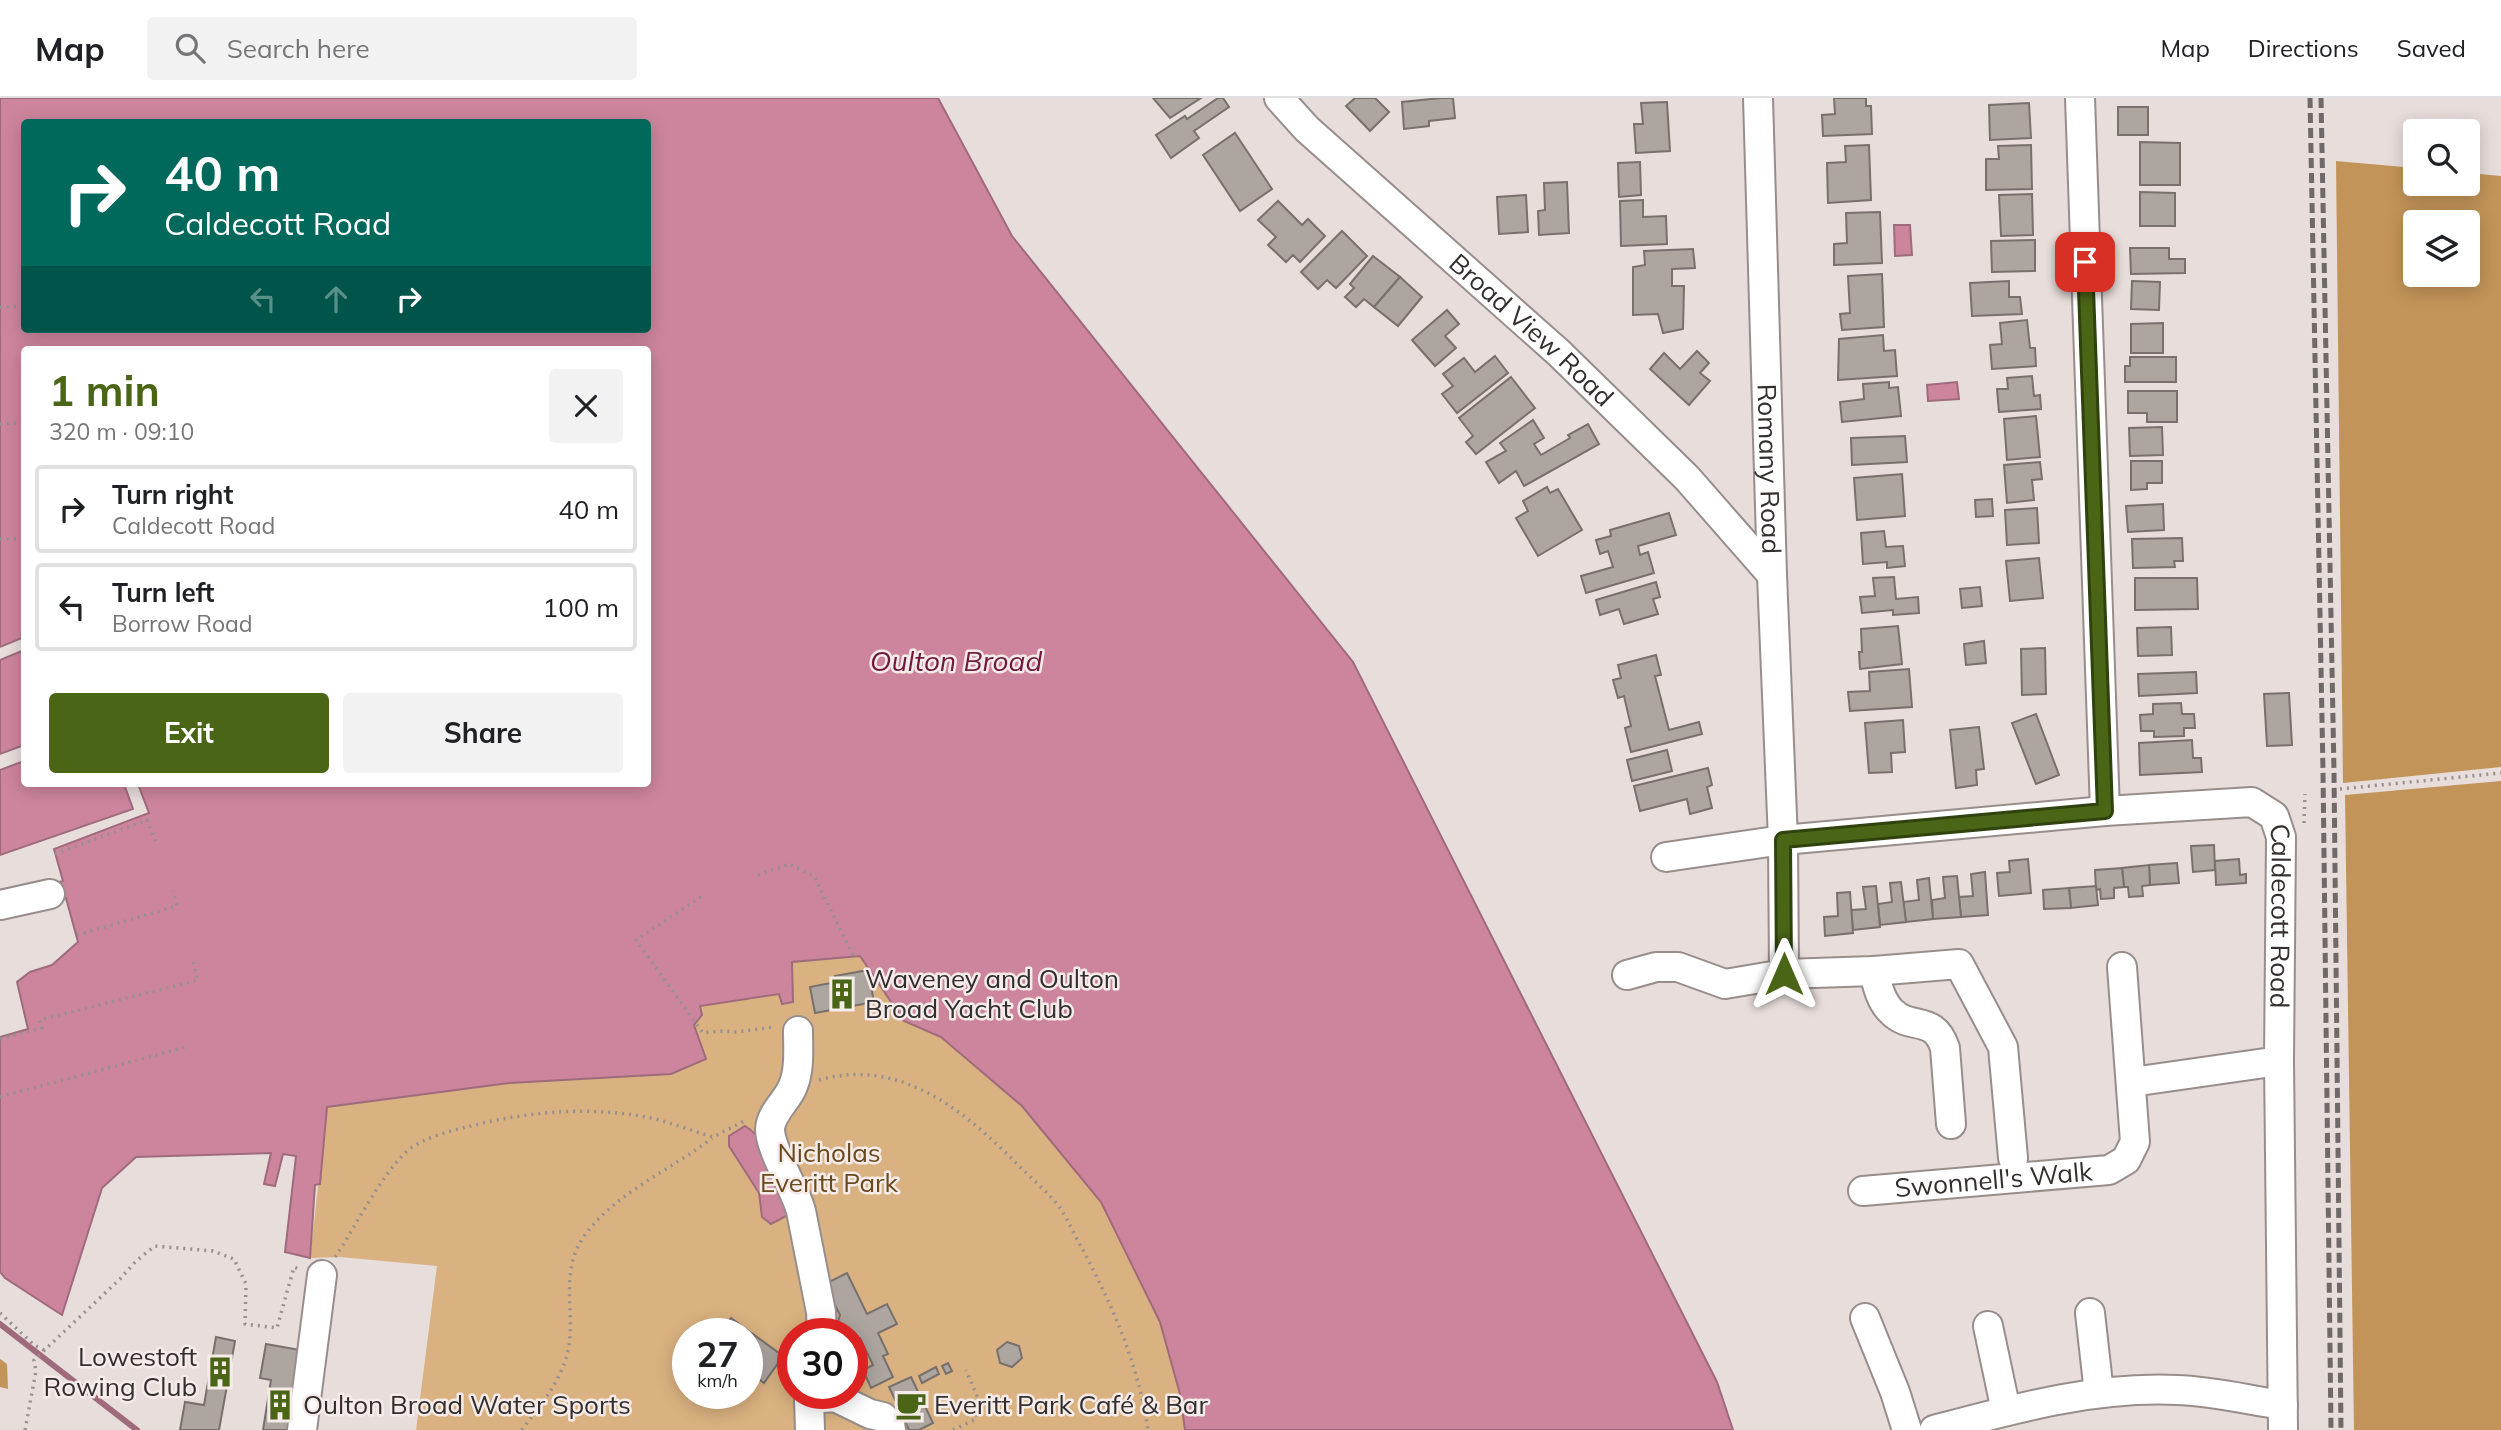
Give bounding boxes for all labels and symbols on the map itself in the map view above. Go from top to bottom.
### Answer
pin [2055,232,2115,292]
street label: Broad View Road [1443,246,1621,413]
street label: Romany Road [1750,383,1788,555]
water label: Oulton Broad [870,643,1042,678]
street label: Caldecott Road [2262,819,2298,1008]
position arrow [1747,937,1821,1011]
place label: Waveney and Oulton Broad Yacht Club [865,962,1119,1025]
building icon: Waveney and Oulton Broad Yacht Club [825,977,859,1011]
park label: Nicholas Everitt Park [760,1136,899,1199]
street label: Swonnell's Walk [1893,1154,2094,1204]
speed limit sign: 30 [777,1318,868,1409]
place label: Lowestoft Rowing Club [44,1340,197,1403]
building icon: Lowestoft Rowing Club [203,1355,237,1389]
building icon: Oulton Broad Water Sports [263,1388,297,1422]
place label: Oulton Broad Water Sports [303,1388,631,1421]
cafe icon: Everitt Park Café & Bar [894,1388,928,1422]
place label: Everitt Park Café & Bar [934,1388,1208,1421]

